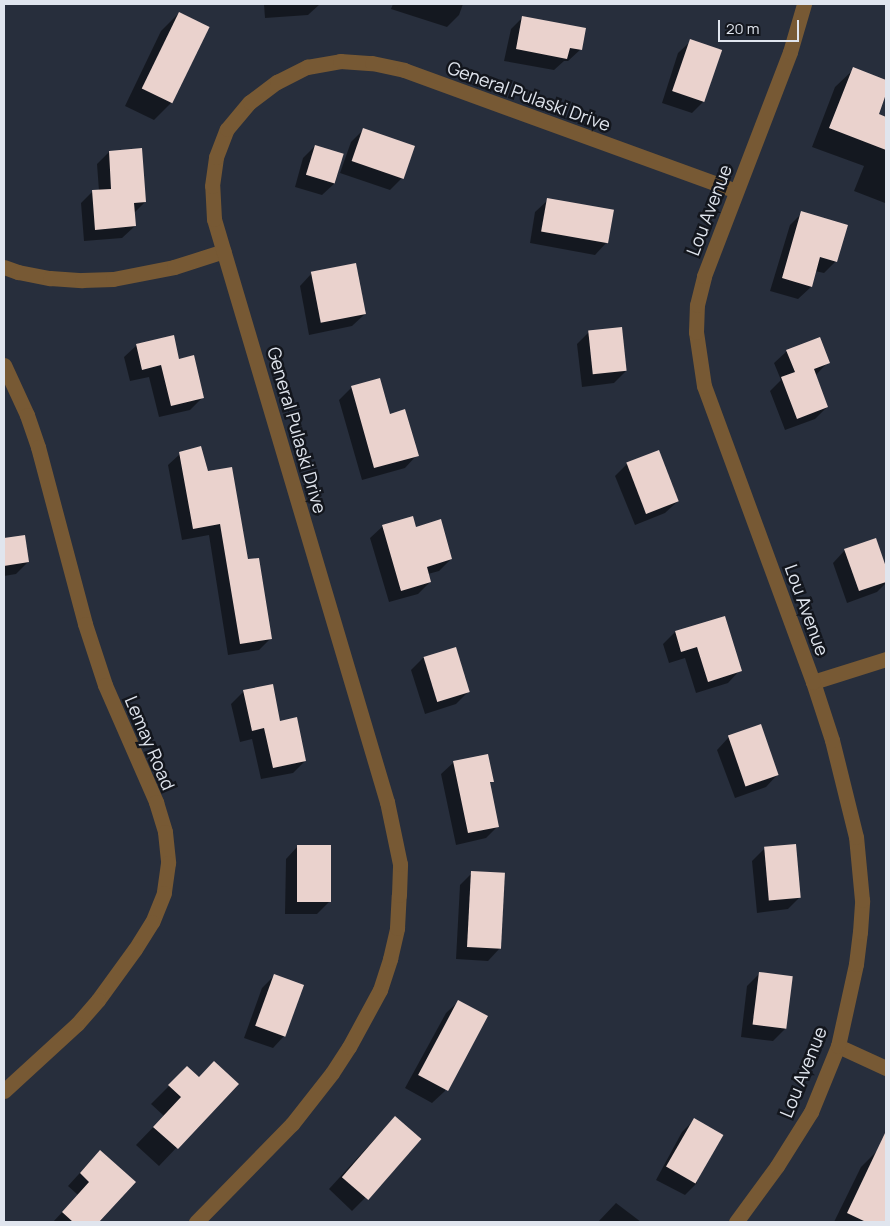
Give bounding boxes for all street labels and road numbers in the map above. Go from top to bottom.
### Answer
street label: General Pulaski Drive [444,56,614,136]
street label: Lou Avenue [682,161,736,259]
street label: General Pulaski Drive [263,344,331,516]
street label: Lou Avenue [780,561,834,659]
street label: Lemay Road [121,693,179,793]
street label: Lou Avenue [775,1024,831,1120]

